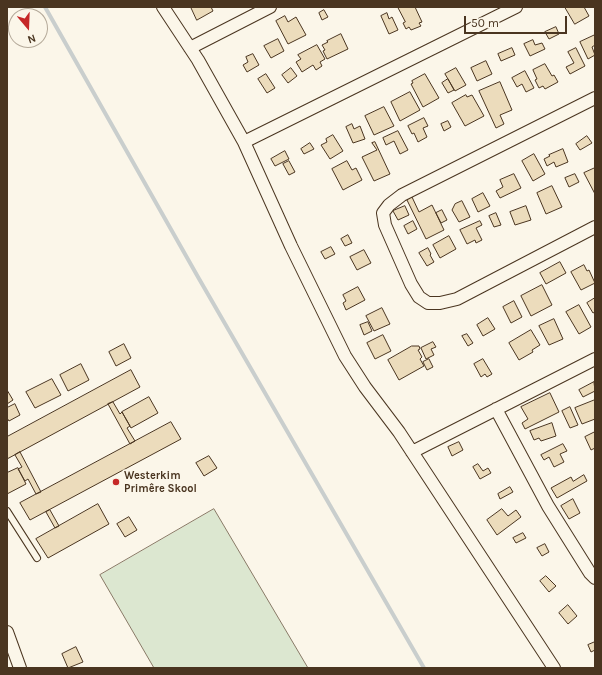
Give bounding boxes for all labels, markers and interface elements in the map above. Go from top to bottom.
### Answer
north arrow [8,8,48,48]
scale bar [466,8,569,34]
text: 50 m [471,16,499,30]
text: N [26,31,38,46]
place label: Westerkim Primêre Skool [124,469,197,495]
marker: Westerkim Primêre Skool [111,477,121,487]

